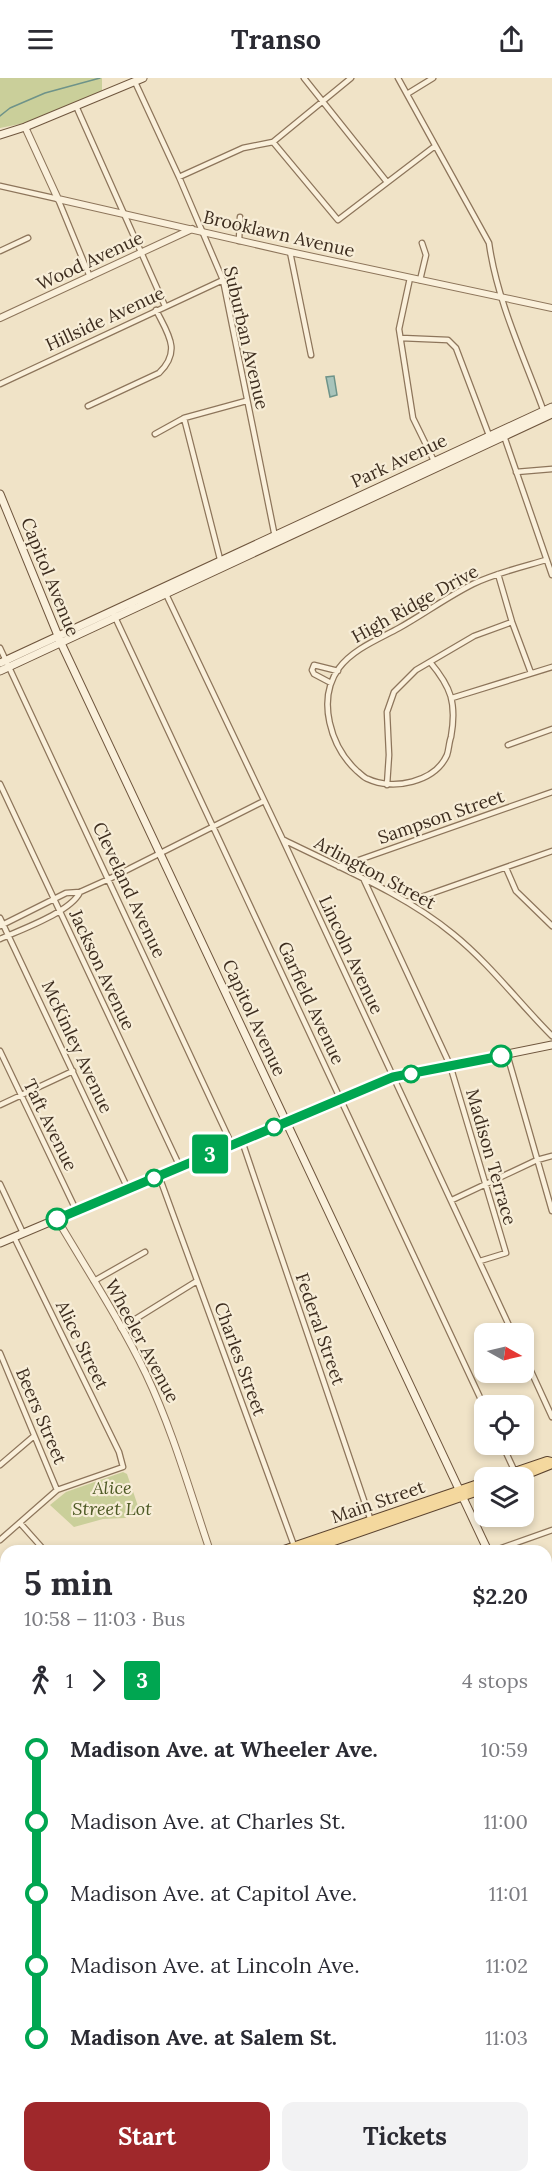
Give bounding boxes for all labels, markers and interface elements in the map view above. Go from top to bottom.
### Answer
text: Transo [231,22,321,56]
icon: menu [24,23,57,56]
icon: share [495,23,528,56]
street label: Brooklawn Avenue [201,205,357,262]
street label: Wood Avenue [33,226,147,295]
street label: Suburban Avenue [219,264,274,412]
street label: Hillside Avenue [42,281,168,356]
street label: Park Avenue [347,428,451,493]
street label: Capitol Avenue [16,514,85,640]
street label: High Ridge Drive [347,559,482,648]
street label: Sampson Street [375,784,507,849]
street label: Cleveland Avenue [88,818,171,962]
street label: Arlington Street [310,830,440,914]
street label: Lincoln Avenue [314,892,389,1018]
street label: Jackson Avenue [64,905,141,1034]
street label: Garfield Avenue [273,938,350,1068]
street label: Capitol Avenue [217,956,292,1080]
street label: McKinley Avenue [37,977,118,1117]
unlabelled marker [490,1045,512,1067]
unlabelled marker [402,1065,420,1083]
street label: Taft Avenue [18,1075,83,1175]
street label: Madison Terrace [461,1086,522,1228]
unlabelled marker [265,1118,283,1136]
line badge: 3 [190,1134,230,1174]
text: 3 [204,1141,216,1168]
unlabelled marker [145,1169,163,1187]
unlabelled marker [46,1208,68,1230]
street label: Federal Street [290,1270,350,1388]
street label: Wheeler Avenue [100,1275,185,1407]
street label: Alice Street [51,1296,114,1393]
street label: Charles Street [209,1299,272,1419]
north arrow [474,1323,534,1383]
map controls [474,1323,534,1527]
street label: Beers Street [11,1364,72,1468]
button: locate [474,1395,534,1455]
button: layers [474,1467,534,1527]
street label: Main Street [328,1475,428,1528]
park label: Alice Street Lot [72,1476,152,1520]
text: 5 min [24,1562,113,1604]
text: $2.20 [472,1582,528,1610]
text: 10:58 – 11:03 · Bus [24,1606,185,1631]
icon: walk [24,1664,57,1697]
icon: forward [82,1664,115,1697]
text: 3 [136,1667,148,1694]
text: 1 [66,1668,73,1693]
text: 4 stops [462,1668,528,1693]
text: Madison Ave. at Wheeler Ave. [70,1735,378,1763]
text: 10:59 [481,1737,528,1762]
text: Madison Ave. at Charles St. [70,1807,346,1835]
text: 11:00 [484,1809,528,1834]
text: Madison Ave. at Capitol Ave. [70,1879,357,1907]
text: 11:01 [489,1881,528,1906]
text: Madison Ave. at Lincoln Ave. [70,1951,360,1979]
text: 11:02 [485,1953,528,1978]
text: Madison Ave. at Salem St. [70,2023,337,2051]
text: 11:03 [485,2025,528,2050]
button: Start [24,2102,270,2171]
button: Tickets [282,2102,528,2171]

